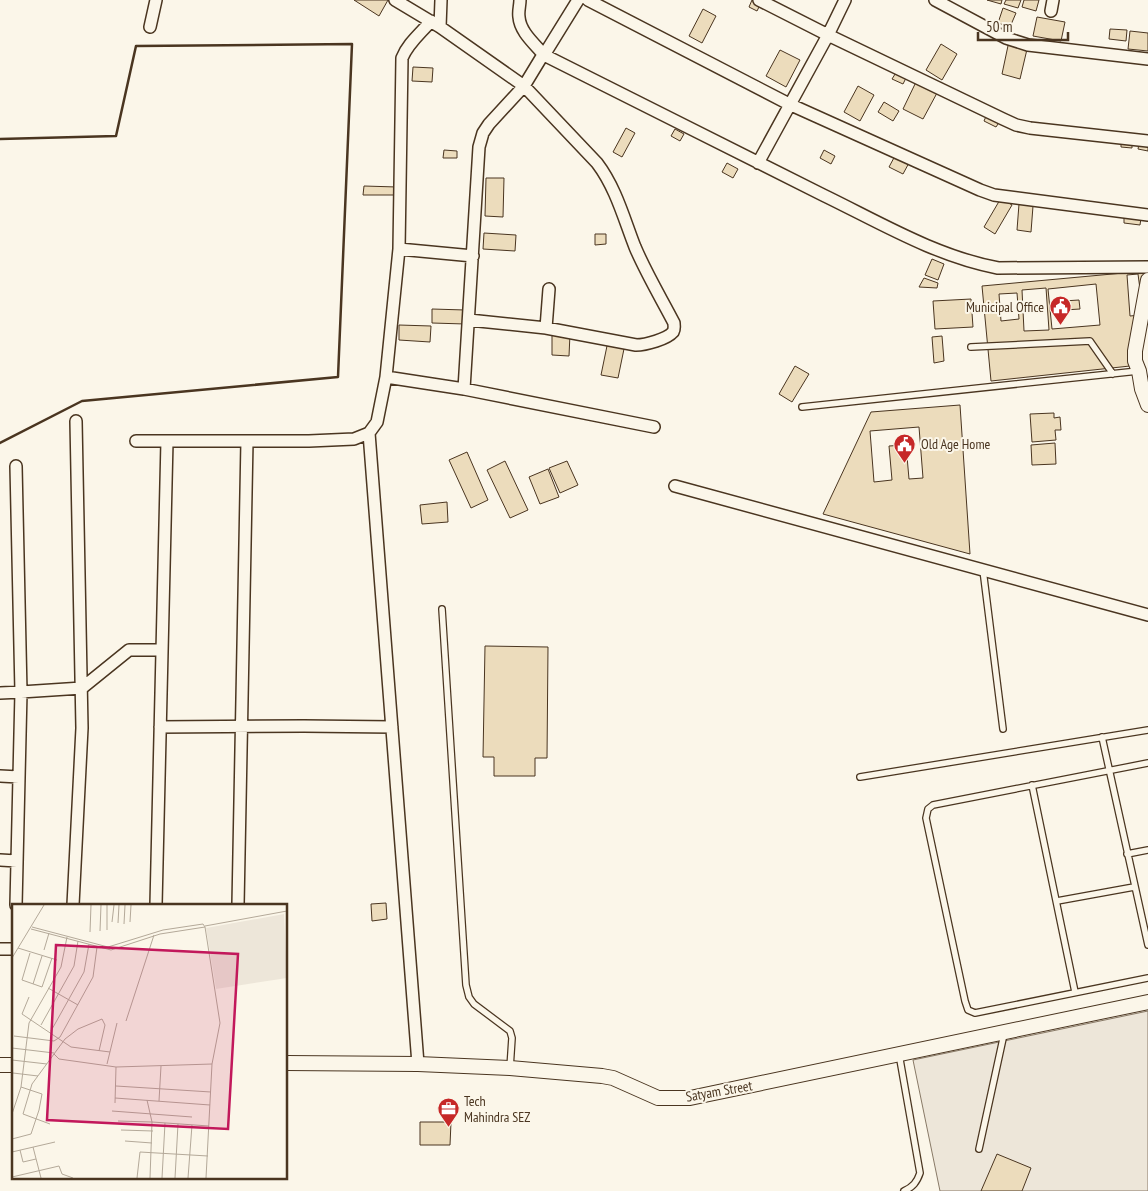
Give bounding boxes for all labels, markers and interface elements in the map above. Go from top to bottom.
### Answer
scale bar [978,10,1068,42]
text: 50 m [986,17,1012,36]
public building icon: Municipal Office [1048,295,1072,326]
place label: Municipal Office [966,298,1044,316]
public building icon: Old Age Home [893,432,917,463]
place label: Old Age Home [921,435,991,453]
inset map [12,904,288,1178]
street label: Satyam Street [684,1076,754,1106]
place label: Tech Mahindra SEZ [464,1092,530,1126]
office icon: Tech Mahindra SEZ [436,1097,460,1128]

